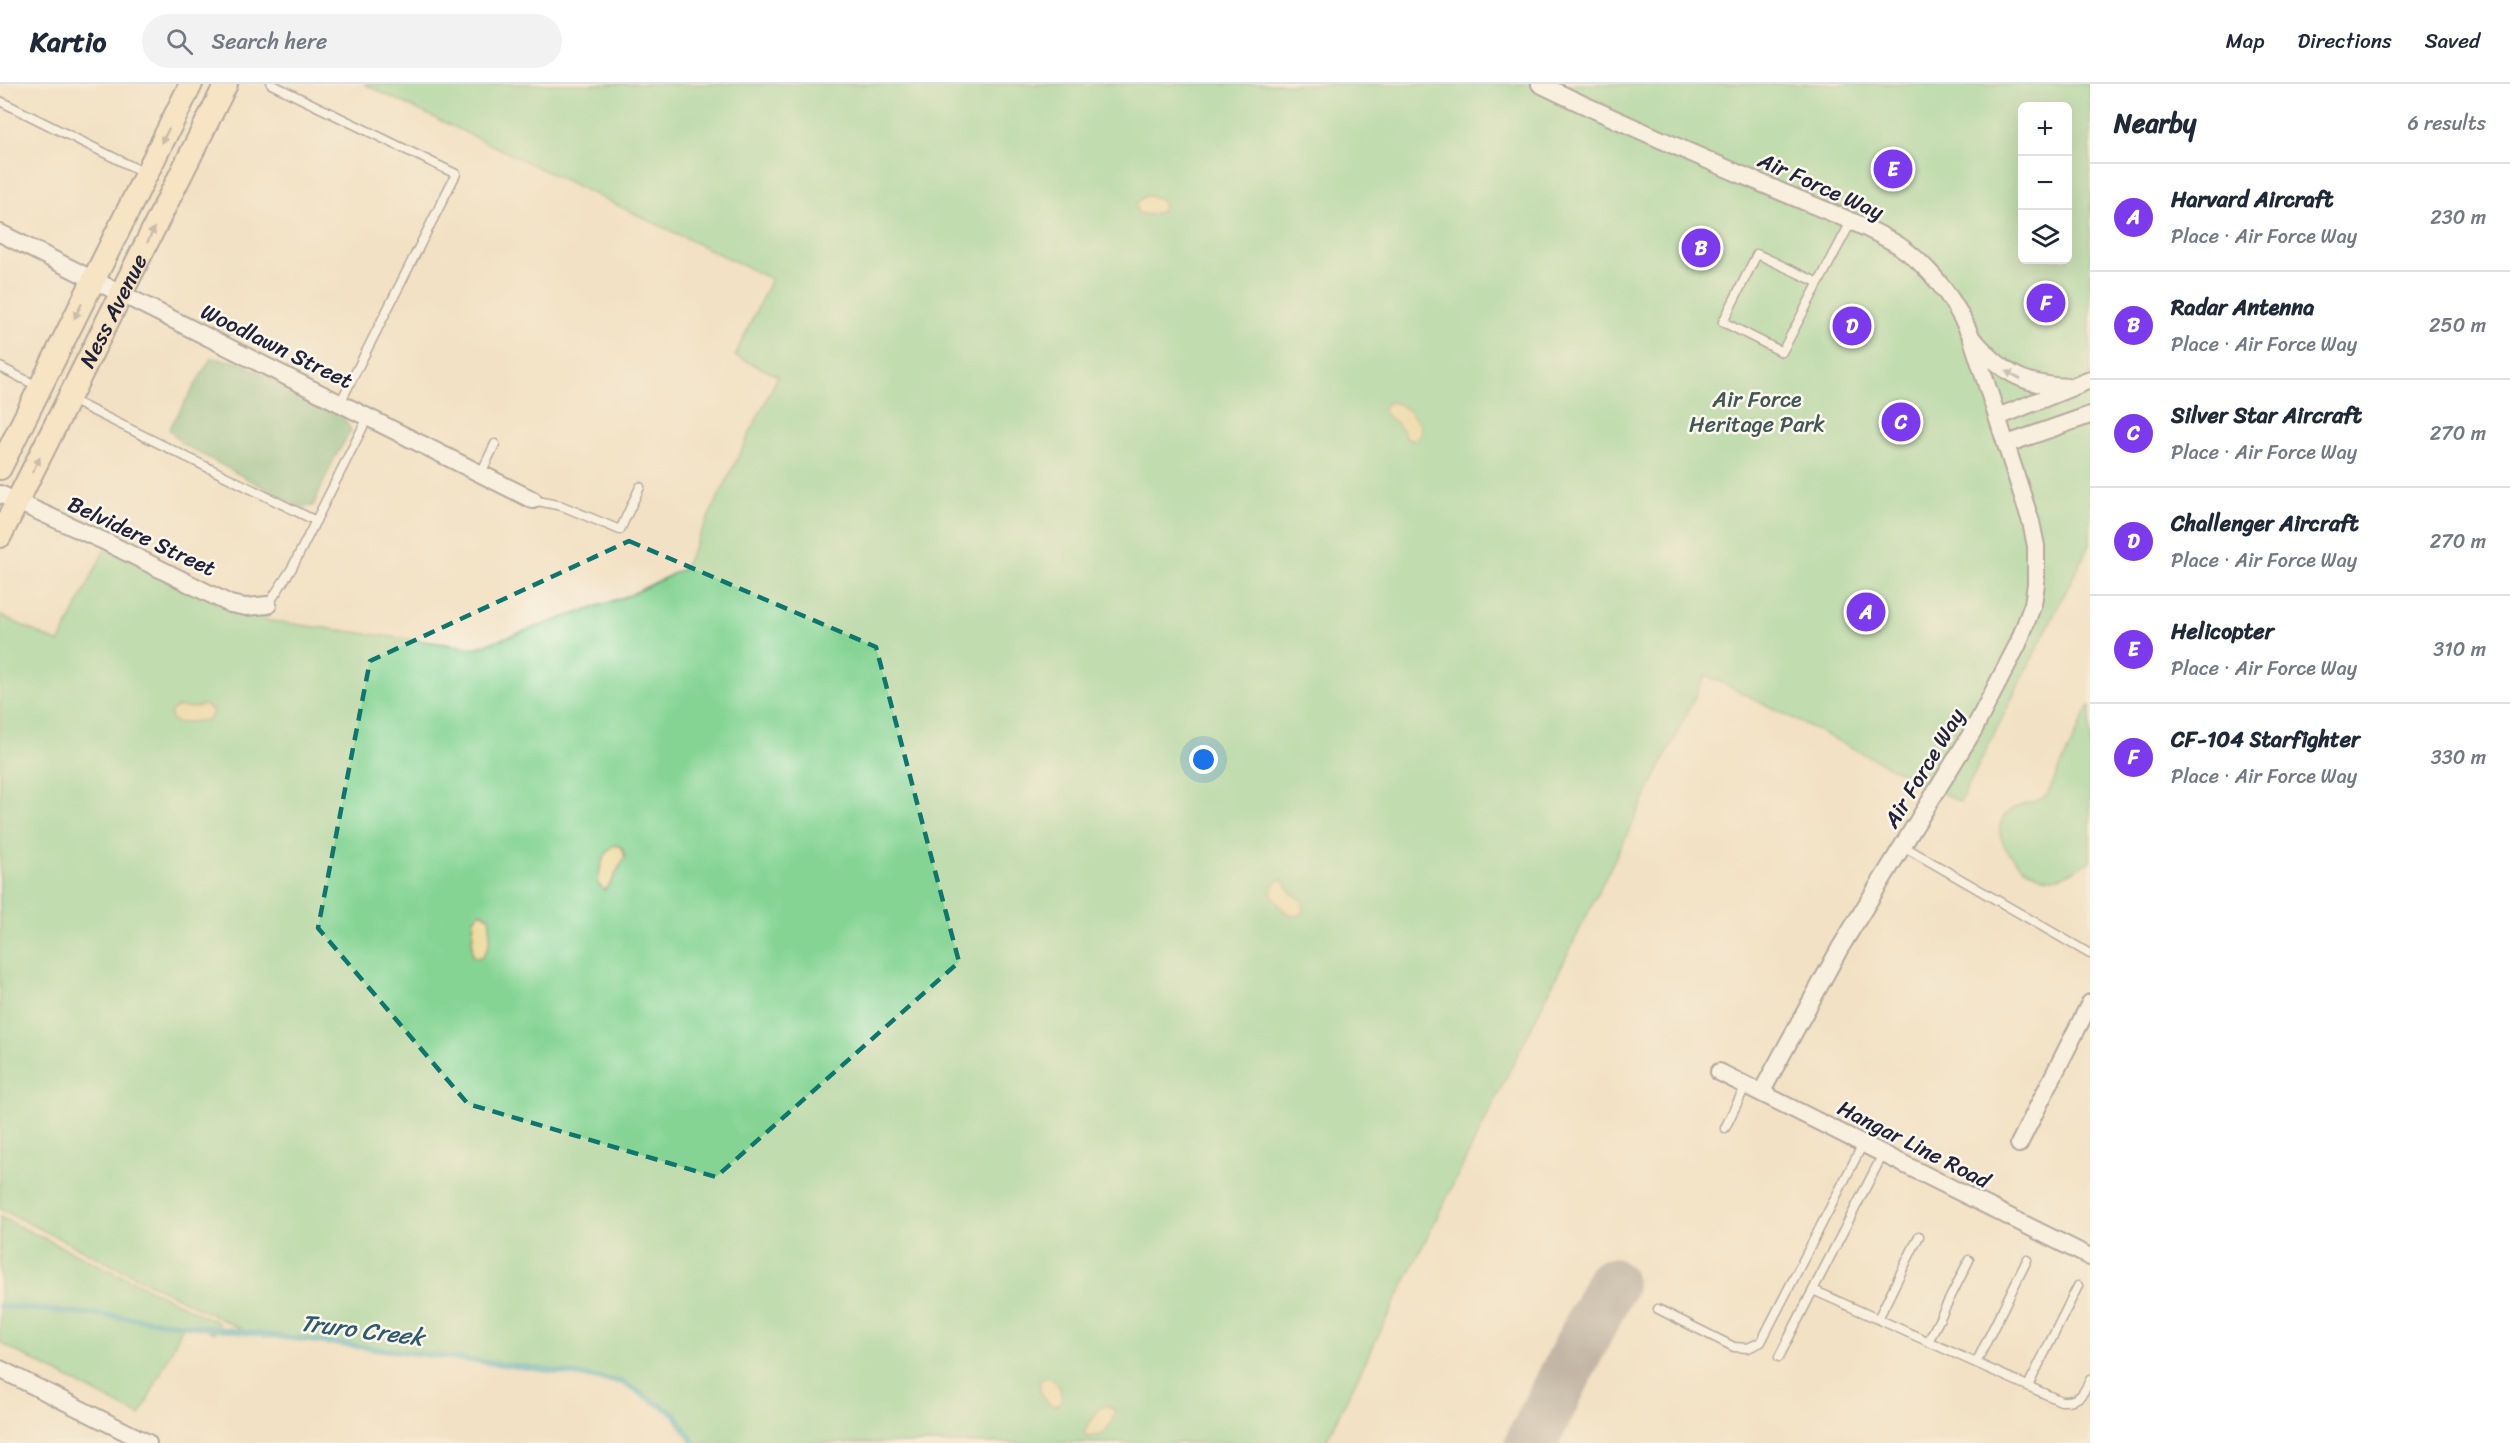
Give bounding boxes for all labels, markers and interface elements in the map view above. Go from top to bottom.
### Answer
search box [142,14,562,68]
text: Kartio [30,17,106,66]
text: Search here [211,22,327,61]
text: Map [2226,22,2264,60]
text: Directions [2297,22,2392,60]
text: Saved [2425,22,2480,60]
icon: search [163,25,196,58]
text: Nearby [2114,100,2196,146]
map controls [2018,102,2072,264]
button: + [2018,102,2072,156]
text: 6 results [2407,106,2486,141]
one-way arrow [161,128,170,145]
street label: Air Force Way [1751,140,1891,231]
pin: E [1874,146,1912,191]
button: − [2018,156,2072,210]
text: Harvard Aircraft [2171,180,2333,219]
text: A [2127,200,2140,235]
text: 230 m [2430,200,2486,235]
button: layers [2018,210,2072,264]
text: Place · Air Force Way [2171,219,2357,254]
one-way arrow [146,226,156,243]
pin: B [1682,226,1720,270]
street label: Ness Avenue [68,247,158,375]
pin: F [2026,280,2066,326]
text: Radar Antenna [2171,288,2314,327]
street label: Woodlawn Street [194,292,360,400]
one-way arrow [73,302,82,319]
pin: D [1832,304,1872,348]
text: B [2127,308,2140,343]
text: 250 m [2429,308,2486,343]
text: Place · Air Force Way [2171,327,2357,362]
one-way arrow [2004,370,2021,380]
park label: Air Force Heritage Park [1689,380,1825,444]
text: Silver Star Aircraft [2171,396,2362,435]
pin: C [1882,400,1920,444]
text: C [2127,416,2140,451]
text: 270 m [2430,416,2486,451]
text: Place · Air Force Way [2171,435,2357,470]
one-way arrow [31,457,40,474]
street label: Belvidere Street [61,485,223,588]
text: Challenger Aircraft [2171,504,2359,543]
text: D [2128,524,2139,559]
text: 270 m [2430,524,2486,559]
text: Place · Air Force Way [2171,543,2357,578]
pin: A [1846,590,1886,634]
text: Helicopter [2171,612,2274,651]
text: E [2128,632,2139,667]
text: 310 m [2433,632,2486,667]
text: Place · Air Force Way [2171,651,2357,686]
street label: Air Force Way [1872,700,1976,837]
text: CF-104 Starfighter [2171,720,2360,759]
text: F [2128,740,2139,775]
text: 330 m [2431,740,2486,775]
your location [1189,745,1218,774]
text: Place · Air Force Way [2171,759,2357,794]
street label: Hangar Line Road [1830,1089,1999,1200]
water label: Truro Creek [298,1302,429,1359]

